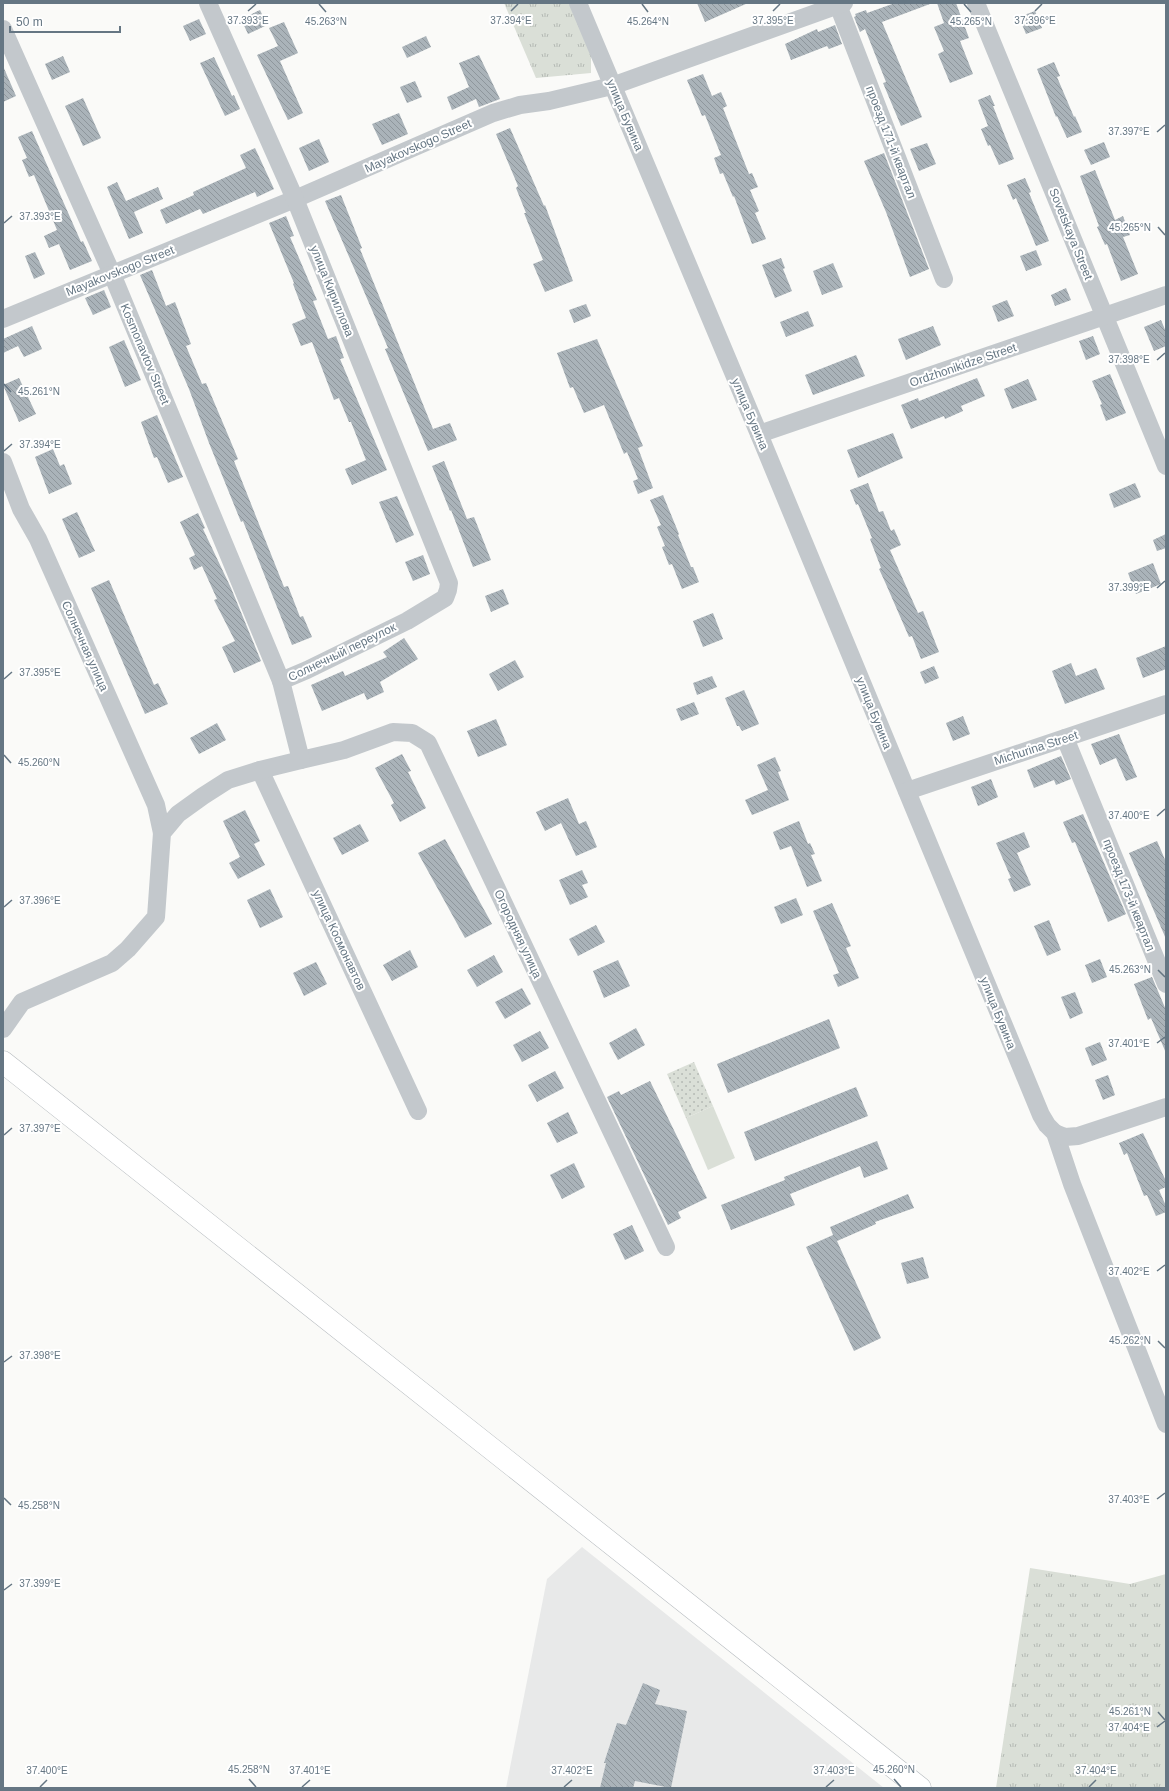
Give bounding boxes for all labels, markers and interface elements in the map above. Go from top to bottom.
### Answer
scale bar [10,8,120,34]
text: 50 m [16,15,43,29]
text: 37.393°E [227,15,269,26]
text: 37.394°E [490,15,532,26]
text: 37.395°E [752,15,794,26]
text: 37.396°E [1014,15,1056,26]
text: 45.263°N [305,16,347,27]
text: 45.264°N [627,16,669,27]
text: 45.265°N [950,16,992,27]
street label: улица Бувина [604,77,646,153]
street label: проезд 171-й квартал [863,84,919,200]
street label: Mayakovskogo Street [362,116,474,176]
text: 37.397°E [1108,126,1150,137]
street label: Sovetskaya Street [1046,186,1096,282]
text: 37.393°E [19,211,61,222]
text: 45.265°N [1109,222,1151,233]
street label: Mayakovskogo Street [64,243,177,299]
street label: улица Кириллова [307,243,357,339]
street label: Kosmonavtov Street [117,302,173,407]
street label: Ordzhonikidze Street [908,340,1019,390]
text: 37.398°E [1108,354,1150,365]
street label: улица Бувина [729,376,771,452]
text: 45.261°N [18,386,60,397]
text: 37.394°E [19,439,61,450]
text: 37.399°E [1108,582,1150,593]
street label: Солнечная улица [59,599,111,694]
street label: Солнечный переулок [286,620,399,684]
text: 37.395°E [19,667,61,678]
street label: улица Бувина [853,675,895,751]
street label: Michurina Street [992,728,1080,768]
text: 45.260°N [18,757,60,768]
text: 37.400°E [1108,810,1150,821]
street label: проезд 173-й квартал [1100,837,1158,953]
street label: Огородняя улица [491,887,545,981]
street label: улица Космонавтов [310,888,368,992]
text: 37.396°E [19,895,61,906]
text: 45.263°N [1109,964,1151,975]
street label: улица Бувина [977,975,1019,1051]
text: 37.401°E [1108,1038,1150,1049]
text: 37.397°E [19,1123,61,1134]
text: 37.402°E [1108,1266,1150,1277]
text: 45.262°N [1109,1335,1151,1346]
text: 37.398°E [19,1350,61,1361]
text: 37.403°E [1108,1494,1150,1505]
text: 45.258°N [18,1500,60,1511]
text: 37.399°E [19,1578,61,1589]
text: 45.261°N [1109,1706,1151,1717]
text: 37.404°E [1108,1722,1150,1733]
text: 45.258°N [228,1764,270,1775]
text: 45.260°N [873,1764,915,1775]
text: 37.400°E [26,1765,68,1776]
text: 37.401°E [289,1765,331,1776]
text: 37.402°E [551,1765,593,1776]
text: 37.403°E [813,1765,855,1776]
text: 37.404°E [1075,1765,1117,1776]

